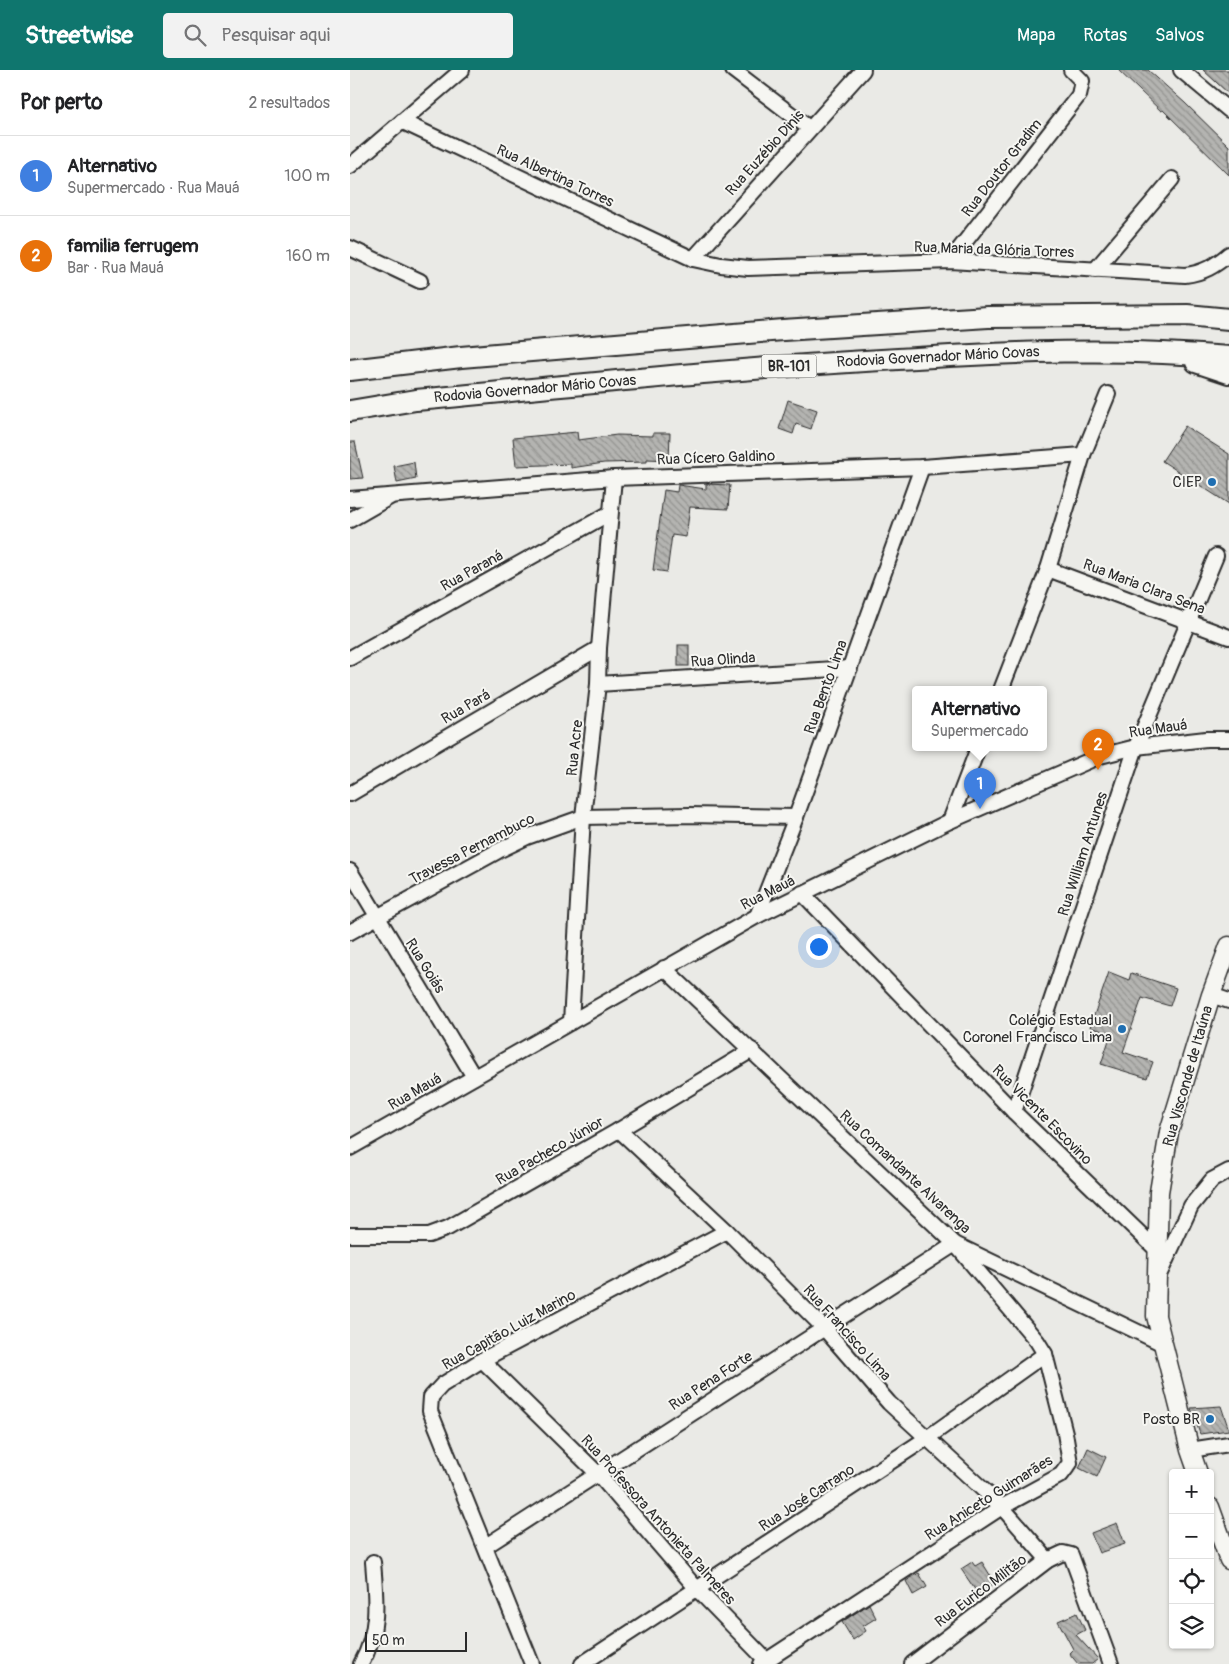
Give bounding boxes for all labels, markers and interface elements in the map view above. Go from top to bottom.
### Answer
search box [163,13,513,58]
text: Streetwise [25,21,133,50]
icon: search [181,21,209,49]
text: Pesquisar aqui [221,23,330,47]
text: Mapa [1017,24,1055,47]
text: Rotas [1083,24,1127,47]
text: Salvos [1155,24,1204,47]
text: Por perto [20,89,102,116]
text: 2 resultados [248,93,330,113]
street label: Rua Euzébio Dinis [722,106,809,200]
street label: Rua Doutor Gradim [958,115,1046,221]
street label: Rua Albertina Torres [493,140,617,212]
text: Alternativo [67,154,157,178]
text: 1 [33,166,39,186]
text: 100 m [284,166,330,186]
text: Supermercado · Rua Mauá [67,178,240,198]
text: familia ferrugem [67,234,199,258]
street label: Rua Maria da Glória Torres [914,238,1075,262]
text: 2 [32,246,40,266]
text: 160 m [286,246,330,266]
text: Bar · Rua Mauá [67,258,164,278]
street label: Rodovia Governador Mário Covas [836,342,1040,372]
road number: BR-101 [762,354,816,378]
street label: Rodovia Governador Mário Covas [433,371,637,407]
street label: Rua Cícero Galdino [656,446,776,470]
place label: CIEP [1172,473,1202,492]
marker: CIEP [1206,476,1218,488]
street label: Rua Paraná [437,546,507,596]
street label: Rua Maria Clara Sena [1080,555,1208,619]
street label: Rua Bento Lima [800,637,852,737]
street label: Rua Olinda [690,648,756,672]
street label: Rua Pará [438,685,494,729]
popup [912,686,1047,751]
text: Alternativo [930,697,1021,721]
street label: Rua Mauá [1128,716,1188,742]
street label: Rua Acre [563,718,587,777]
text: Supermercado [930,721,1029,741]
pin: 2 [1082,729,1114,770]
pin: 1 [964,768,996,809]
street label: Rua William Antunes [1054,789,1112,919]
street label: Travessa Pernambuco [406,809,538,889]
street label: Rua Mauá [738,871,798,915]
your location [806,934,832,960]
street label: Rua Goiás [401,935,449,997]
street label: Rua Visconde de Itaúna [1159,1003,1217,1149]
place label: Colégio Estadual Coronel Francisco Lima [963,1011,1112,1047]
marker: Colégio Estadual Coronel Francisco Lima [1116,1023,1128,1035]
street label: Rua Vicente Escovino [988,1061,1096,1169]
street label: Rua Mauá [385,1069,445,1115]
street label: Rua Comandante Alvarenga [835,1106,975,1238]
street label: Rua Pacheco Júnior [493,1112,608,1190]
street label: Rua Francisco Lima [799,1281,895,1385]
street label: Rua Capitão Luiz Marino [439,1285,579,1375]
street label: Rua Pena Forte [666,1347,757,1415]
place label: Posto BR [1142,1410,1200,1429]
marker: Posto BR [1204,1413,1216,1425]
street label: Rua Professora Antonieta Palmeres [577,1431,740,1609]
street label: Rua Aniceto Guimarães [922,1451,1057,1545]
street label: Rua José Carrano [756,1460,858,1536]
map controls [1169,1469,1214,1649]
button: + [1169,1469,1214,1514]
button: − [1169,1514,1214,1559]
street label: Rua Eurico Militão [931,1550,1031,1632]
button: locate [1169,1559,1214,1604]
button: layers [1169,1604,1214,1649]
scale bar [365,1629,468,1652]
text: 50 m [372,1632,405,1649]

